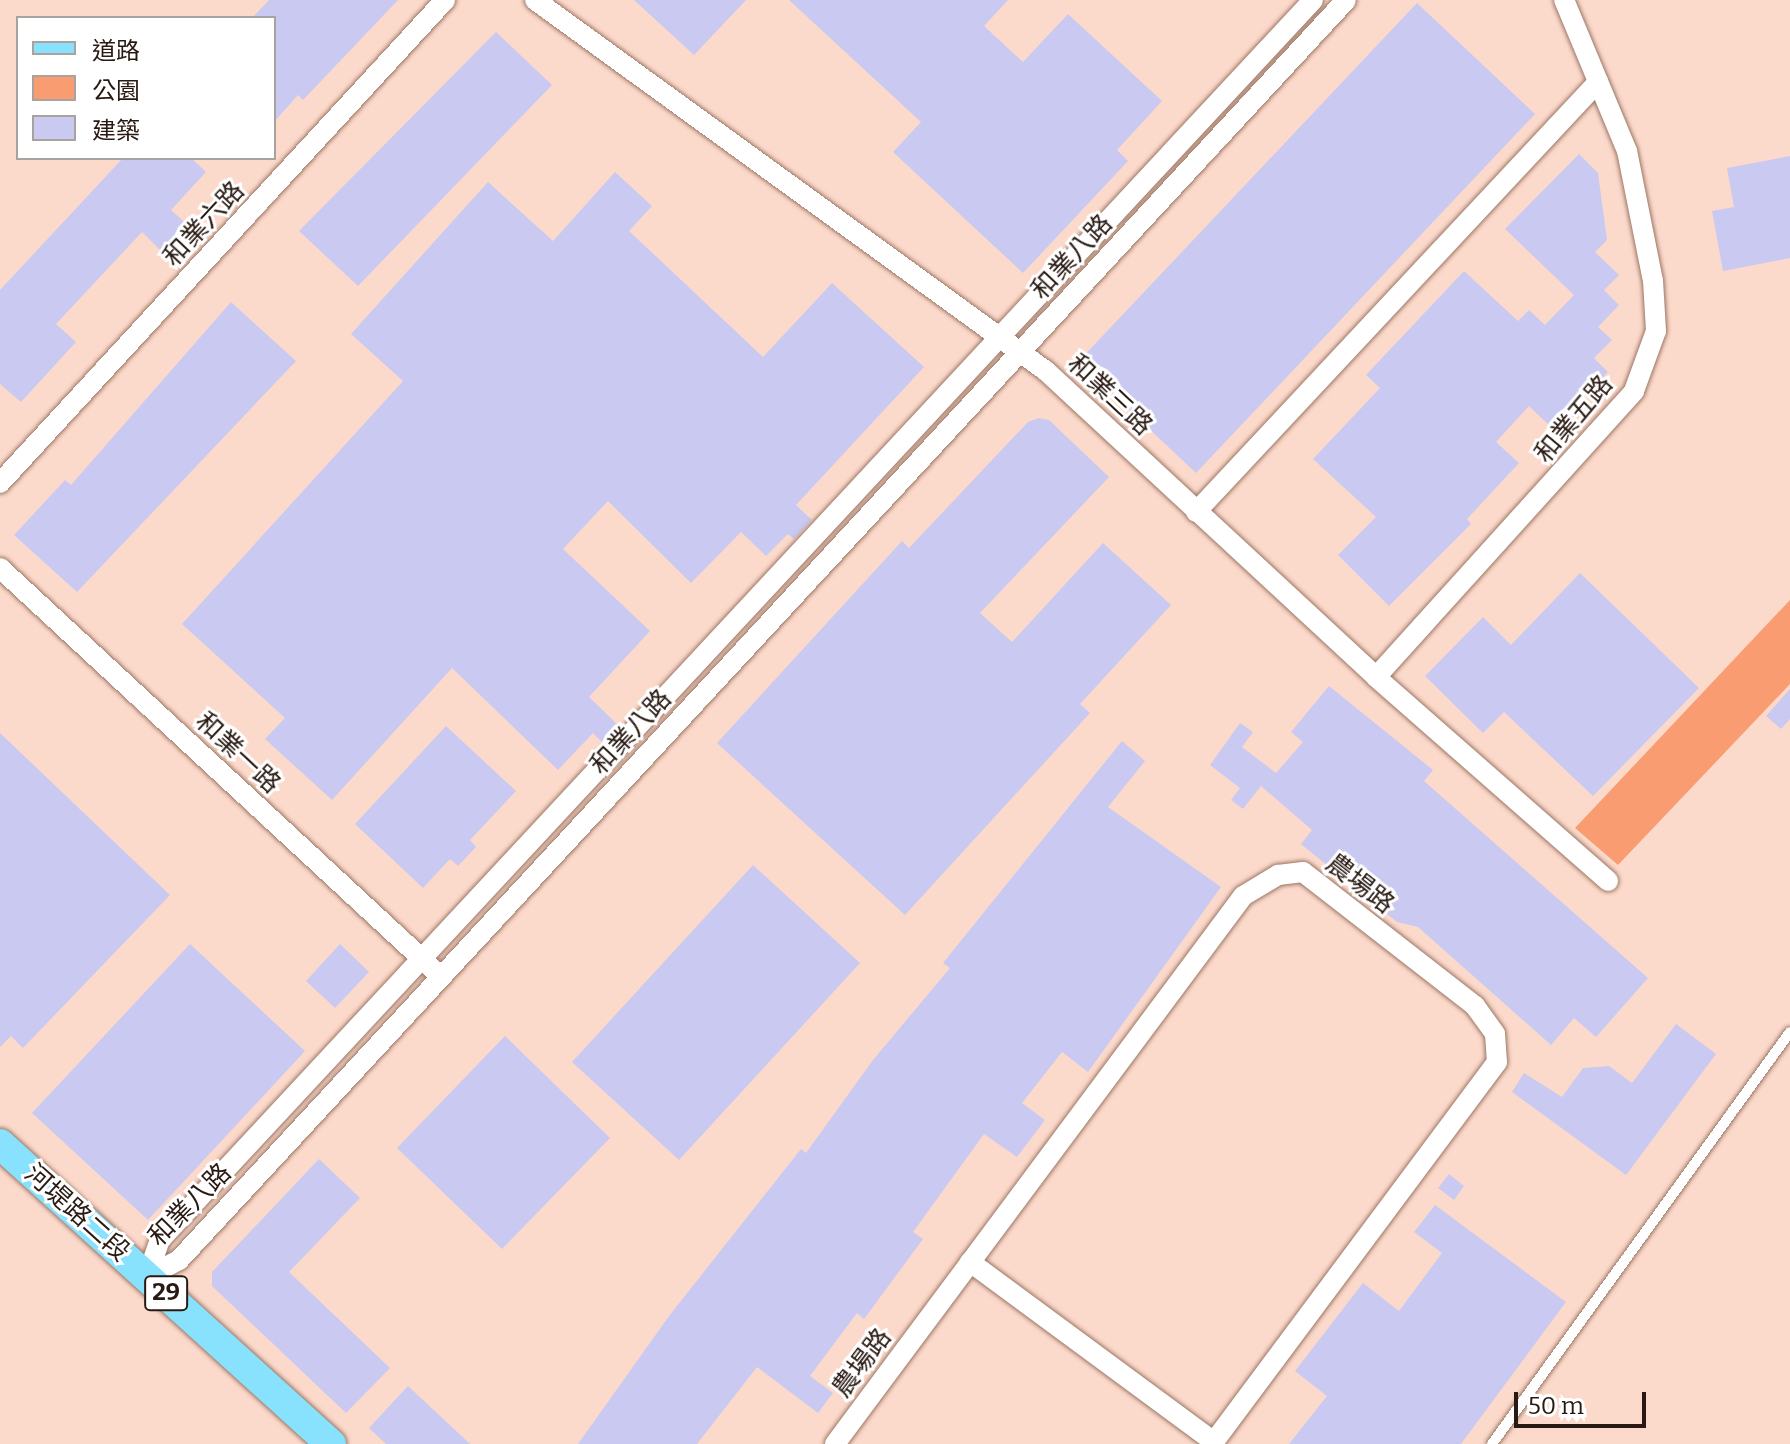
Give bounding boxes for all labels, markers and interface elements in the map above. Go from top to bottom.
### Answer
legend [16,16,276,160]
text: 道路 [92,37,140,65]
text: 公園 [92,77,140,105]
text: 建築 [92,117,140,145]
street label: 和業六路 [157,175,251,273]
street label: 和業八路 [1025,208,1119,306]
street label: 和業三路 [1061,348,1159,442]
street label: 和業五路 [1529,369,1619,469]
street label: 和業八路 [584,683,678,781]
street label: 和業一路 [189,706,287,800]
street label: 農場路 [1320,848,1400,920]
street label: 和業八路 [142,1157,238,1253]
street label: 河堤路二段 [18,1158,136,1268]
road number: 29 [144,1273,188,1313]
street label: 農場路 [826,1322,898,1404]
scale bar [1518,1376,1650,1426]
text: 50 m [1528,1392,1584,1420]

